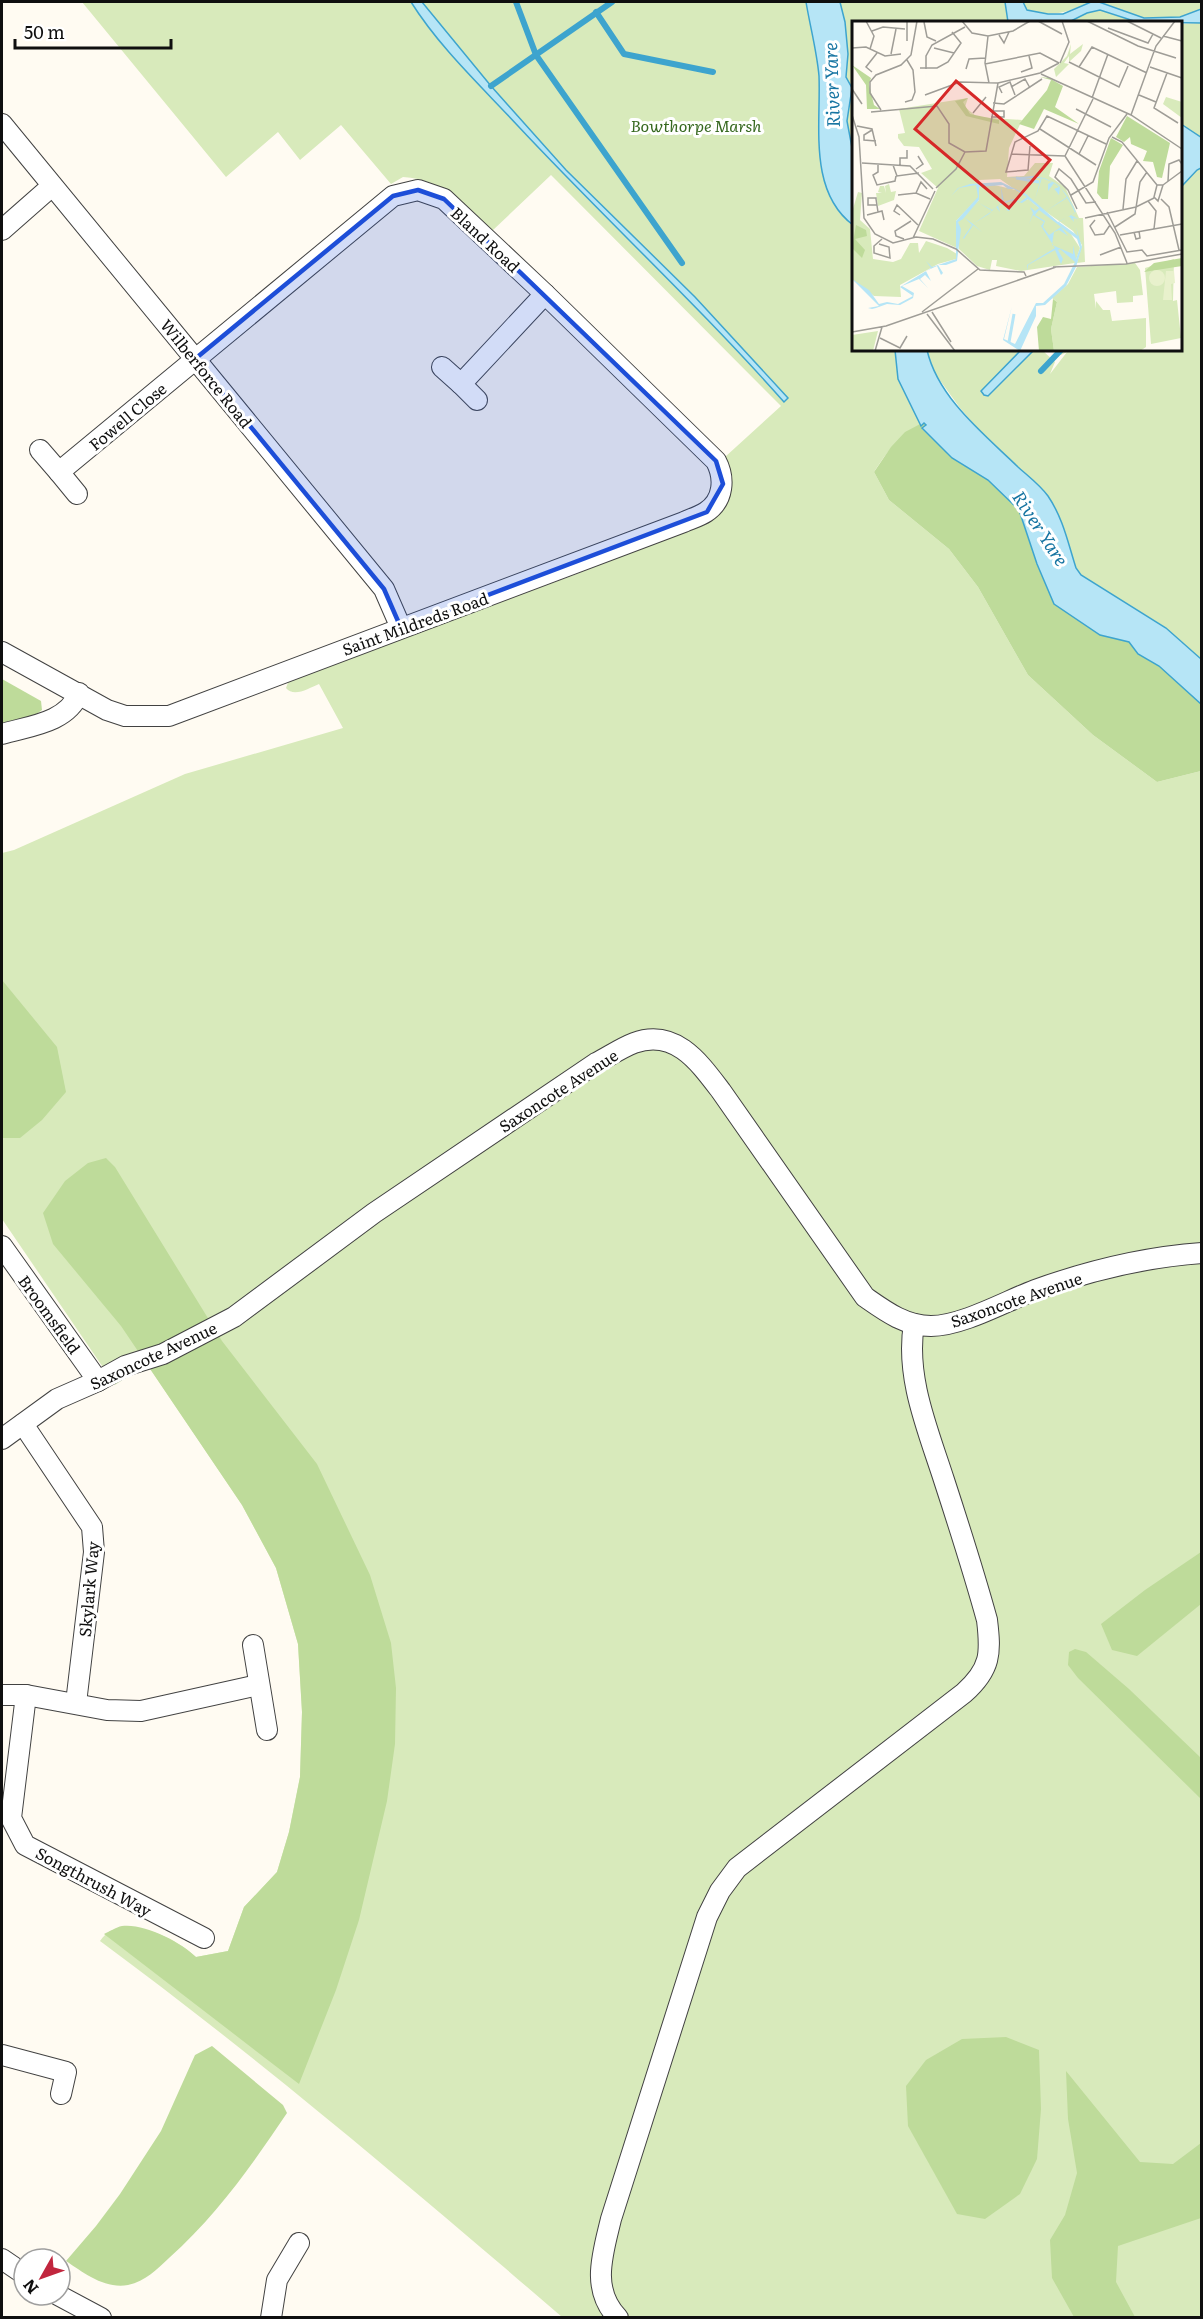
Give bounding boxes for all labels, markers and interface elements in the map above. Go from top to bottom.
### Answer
scale bar [15,12,171,50]
text: 50 m [24,18,65,45]
inset map [852,21,1182,351]
water label: River Yare [816,42,846,128]
park label: Bowthorpe Marsh [631,113,762,137]
street label: Bland Road [446,201,526,277]
street label: Wilberforce Road [155,313,259,433]
street label: Fowell Close [83,376,171,456]
water label: River Yare [1007,485,1075,571]
street label: Saint Mildreds Road [339,585,492,661]
street label: Saxoncote Avenue [494,1042,622,1138]
street label: Saxoncote Avenue [947,1265,1085,1333]
street label: Broomsfield [13,1270,87,1359]
street label: Saxoncote Avenue [86,1315,220,1395]
street label: Skylark Way [72,1539,104,1638]
street label: Songthrush Way [32,1840,157,1922]
north arrow [12,2247,72,2307]
text: N [16,2274,43,2300]

